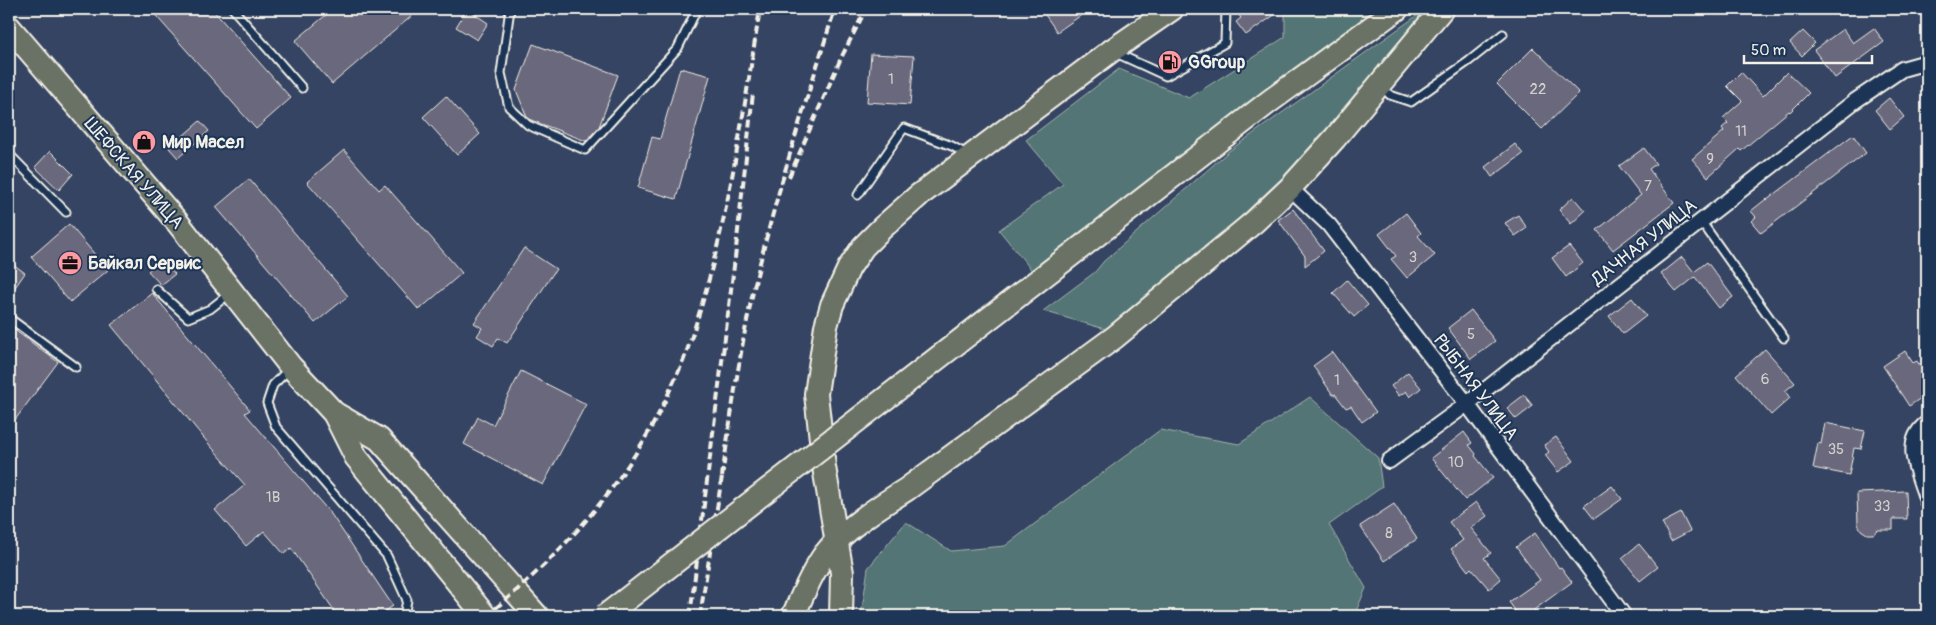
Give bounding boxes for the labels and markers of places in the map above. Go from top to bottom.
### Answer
fuel station icon: GGroup [1157,49,1183,75]
place label: GGroup [1188,51,1246,74]
shop icon: Мир Масел [131,129,157,155]
place label: Мир Масел [162,131,244,154]
office icon: Байкал Сервис [57,250,83,276]
place label: Байкал Сервис [88,252,201,275]

